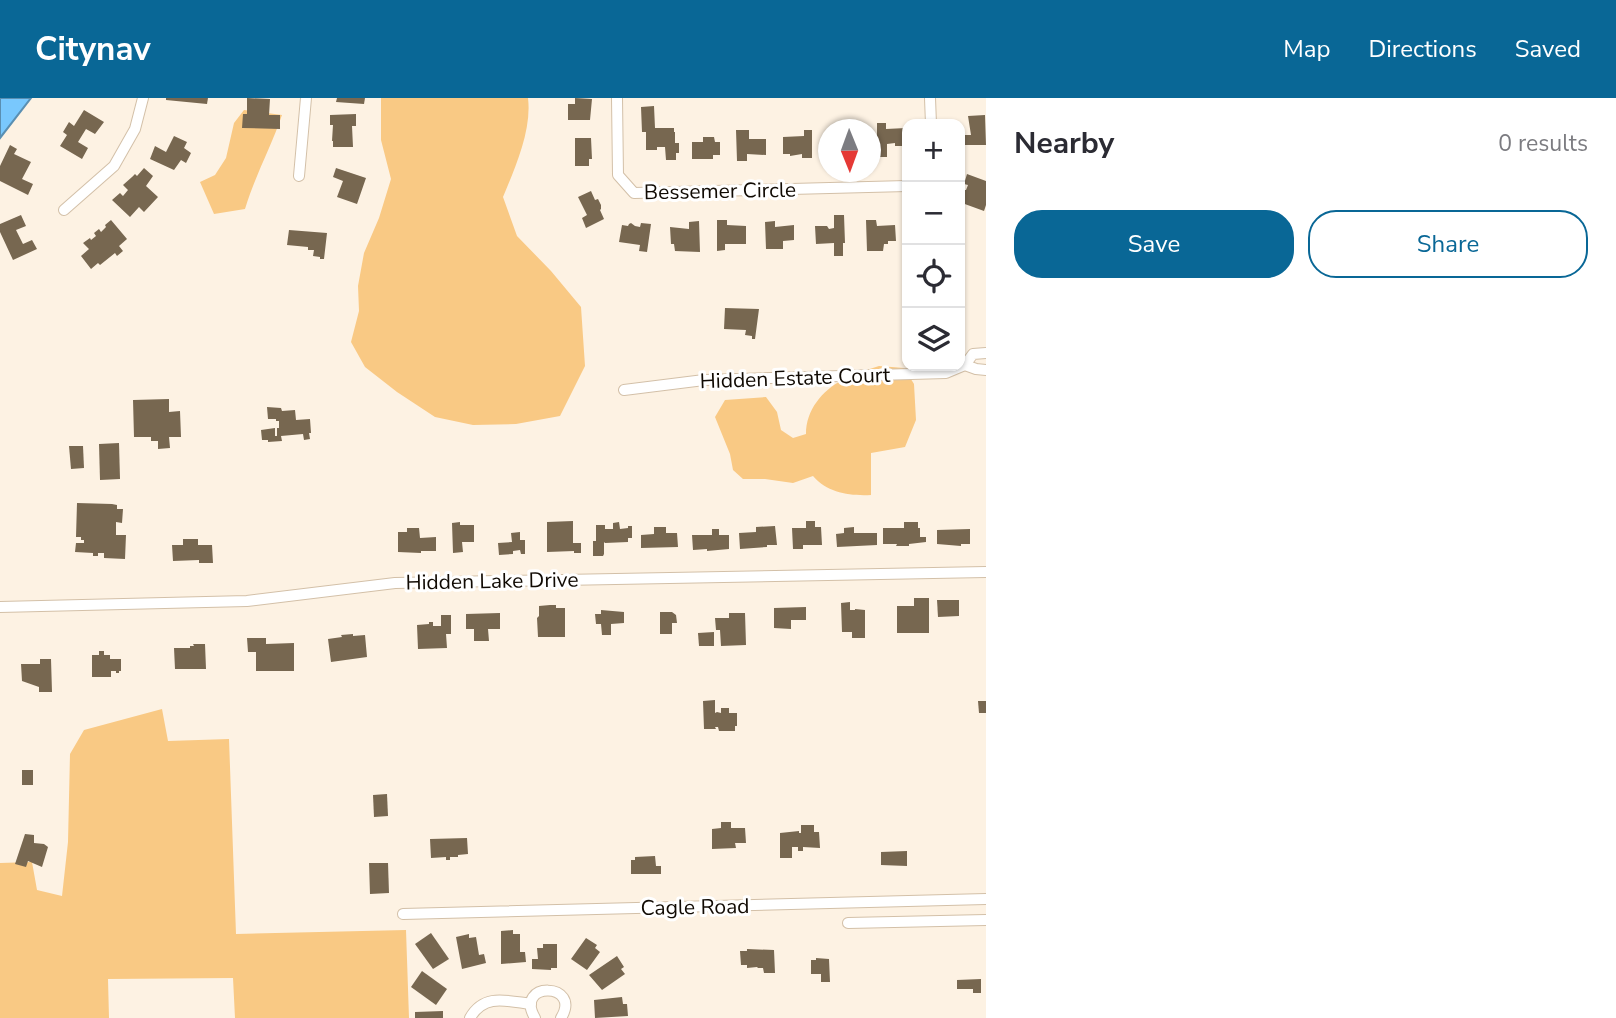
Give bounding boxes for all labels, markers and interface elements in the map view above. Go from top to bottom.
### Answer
text: Citynav [35,27,151,72]
text: Map [1283,33,1330,65]
text: Directions [1368,33,1477,65]
text: Saved [1515,33,1581,65]
north arrow [818,119,881,182]
map controls [902,119,965,371]
button: + [902,119,965,182]
text: Nearby [1014,123,1114,164]
text: 0 results [1498,128,1588,159]
street label: Bessemer Circle [644,176,796,206]
button: − [902,182,965,245]
button: Save [1014,210,1294,278]
button: Share [1308,210,1588,278]
button: locate [902,245,965,308]
button: layers [902,308,965,371]
street label: Hidden Estate Court [699,361,891,395]
street label: Hidden Lake Drive [405,565,579,597]
street label: Cagle Road [640,892,750,922]

